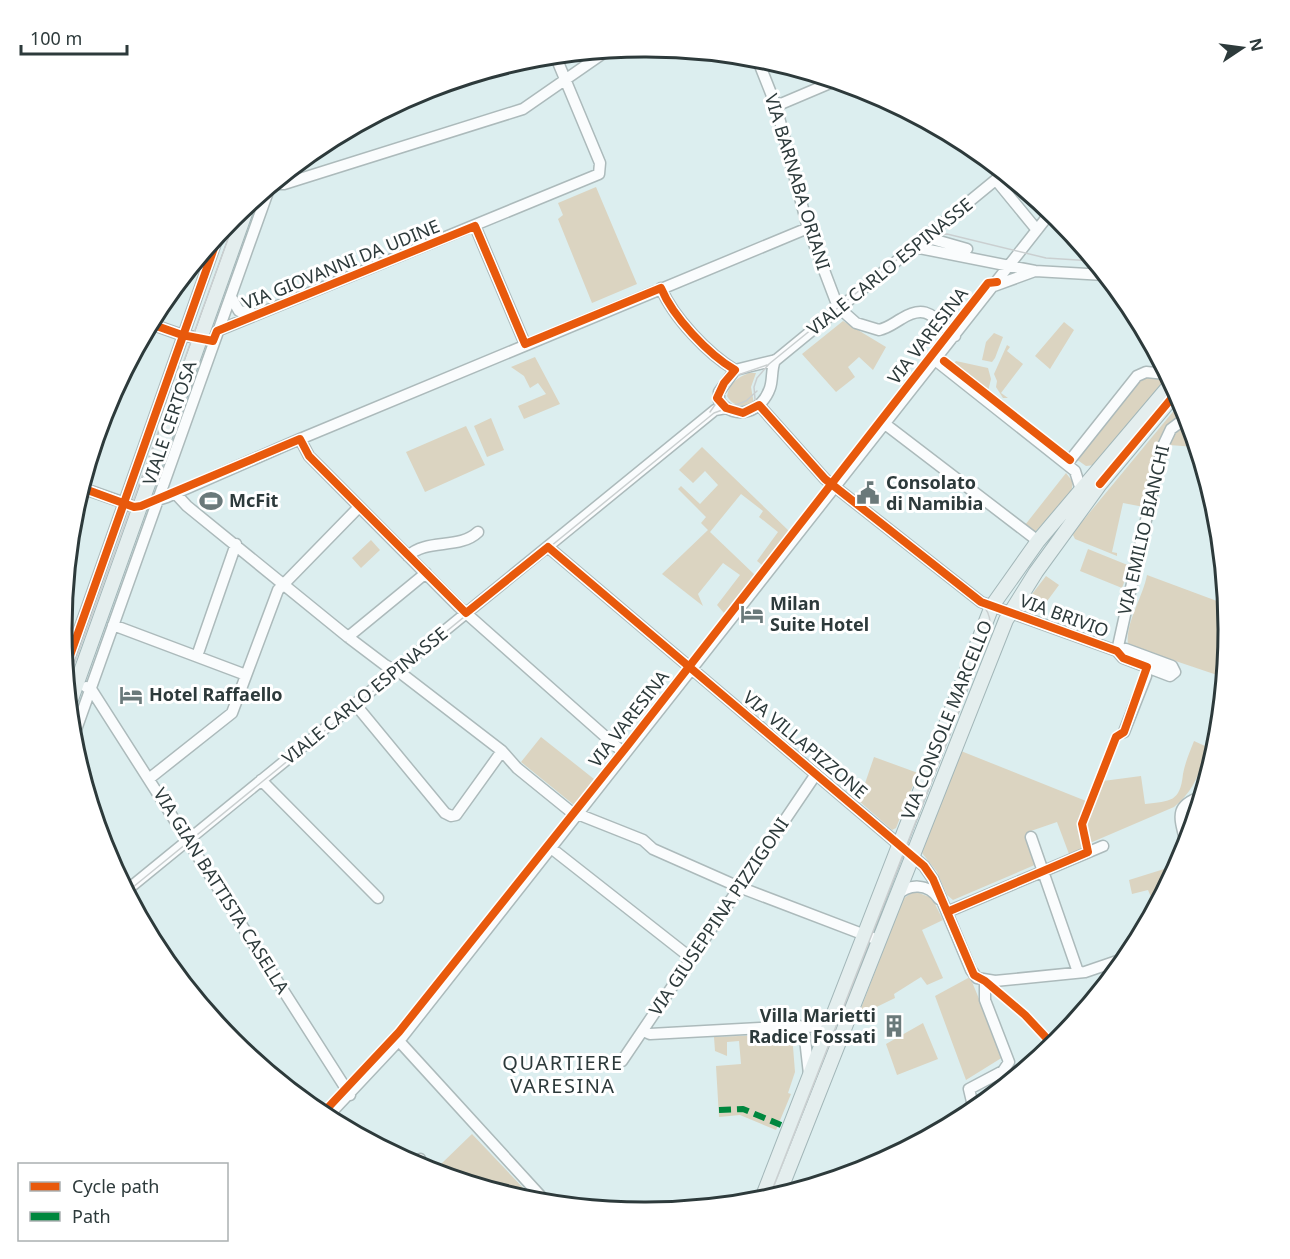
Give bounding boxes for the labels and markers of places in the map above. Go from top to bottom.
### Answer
place label: Consolato di Namibia [886,470,983,515]
public building icon: Consolato di Namibia [855,480,881,506]
sports icon: McFit [198,488,224,514]
place label: McFit [229,488,279,512]
place label: Milan Suite Hotel [770,591,869,636]
hotel icon: Milan Suite Hotel [739,601,765,627]
hotel icon: Hotel Raffaello [118,682,144,708]
place label: Hotel Raffaello [149,682,283,706]
place label: Villa Marietti Radice Fossati [749,1003,876,1048]
building icon: Villa Marietti Radice Fossati [881,1013,907,1039]

